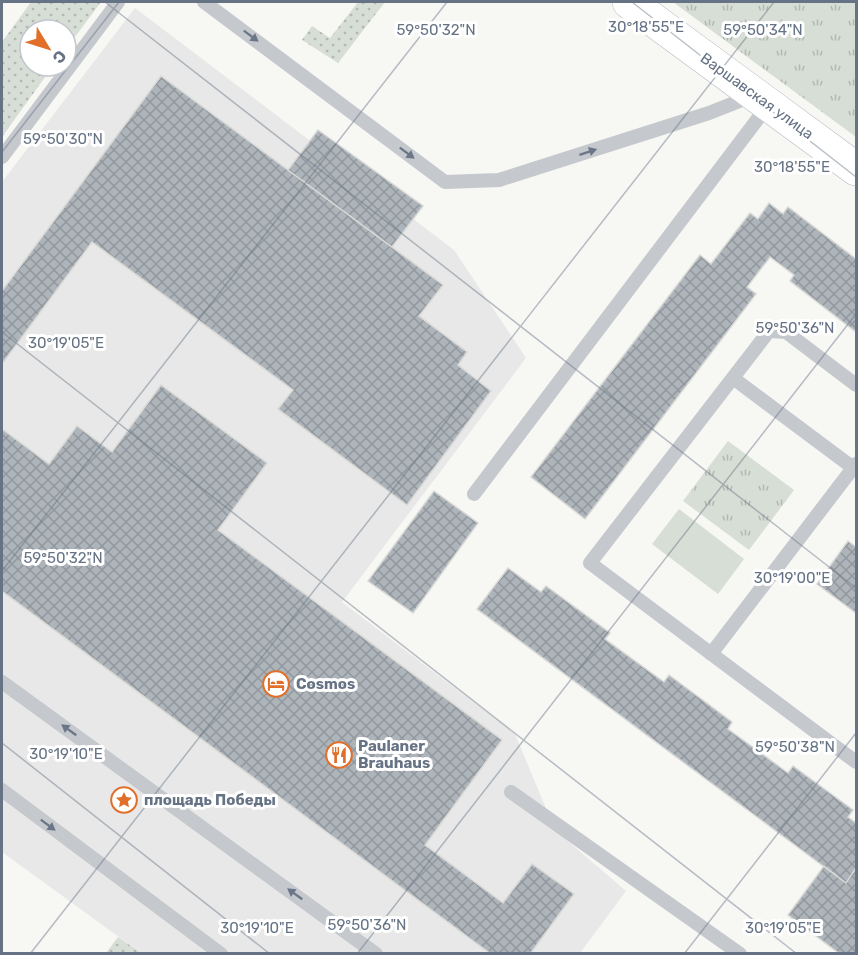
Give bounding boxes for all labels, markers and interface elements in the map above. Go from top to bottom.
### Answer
north arrow [18,18,78,78]
text: 30°18'55"E [608,18,684,36]
text: 59°50'32"N [396,21,476,39]
text: 59°50'34"N [723,21,803,39]
one-way arrow [243,30,258,42]
text: С [48,47,70,67]
street label: Варшавская улица [697,49,817,143]
text: 59°50'30"N [23,130,103,148]
one-way arrow [399,147,415,159]
one-way arrow [579,147,597,156]
text: 30°18'55"E [754,158,830,176]
text: 59°50'36"N [756,319,834,337]
text: 30°19'05"E [28,334,104,352]
text: 59°50'32"N [23,549,103,567]
text: 30°19'00"E [754,569,830,587]
hotel icon: Cosmos [261,669,291,699]
place label: Cosmos [296,675,355,693]
one-way arrow [62,725,77,737]
place label: Paulaner Brauhaus [358,737,430,772]
text: 59°50'38"N [755,738,835,756]
restaurant icon: Paulaner Brauhaus [324,740,354,770]
text: 30°19'10"E [29,745,103,763]
place icon: площадь Победы [109,785,139,815]
place label: площадь Победы [144,791,276,809]
one-way arrow [40,819,56,831]
one-way arrow [287,888,303,900]
text: 59°50'36"N [328,916,406,934]
text: 30°19'10"E [220,919,294,937]
text: 30°19'05"E [745,919,821,937]

